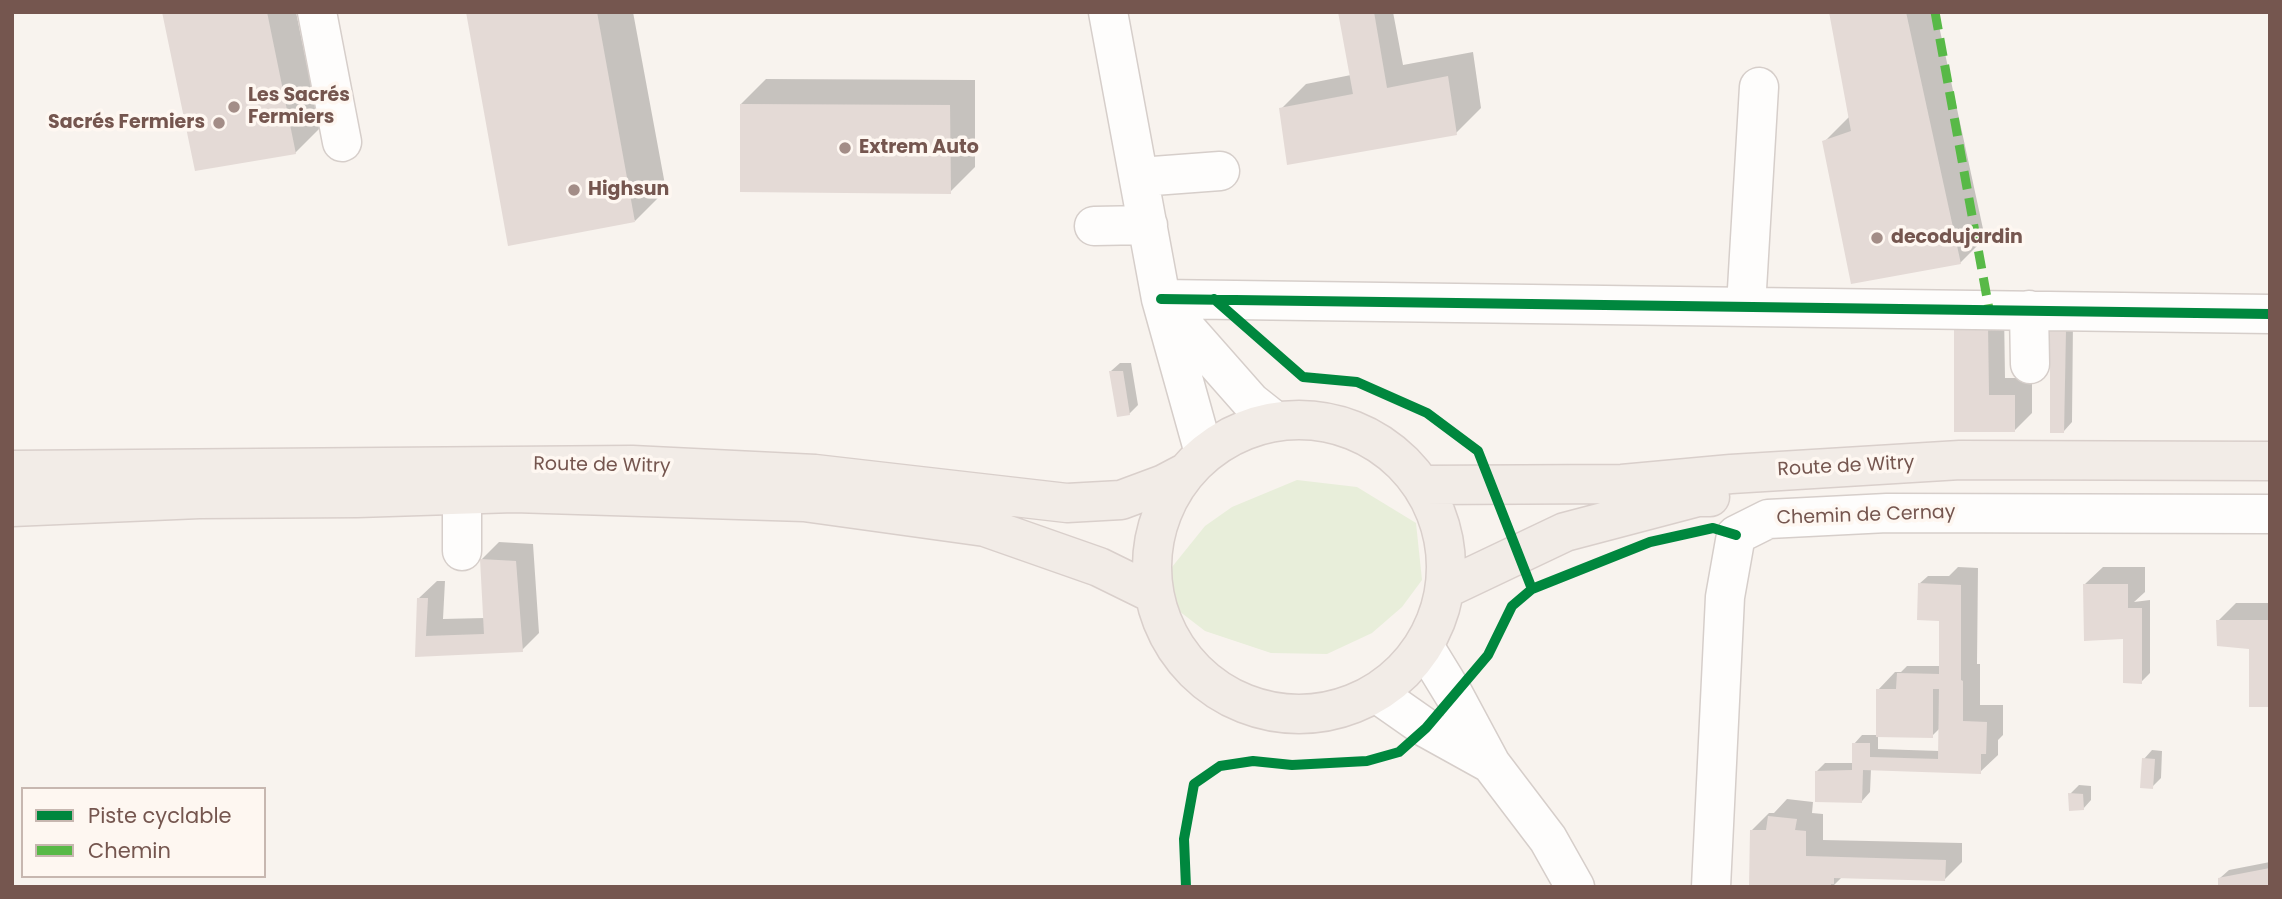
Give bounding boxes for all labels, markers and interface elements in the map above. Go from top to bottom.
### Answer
place label: Les Sacrés Fermiers [248,85,350,129]
marker: Les Sacrés Fermiers [226,99,242,115]
place label: Sacrés Fermiers [48,112,205,134]
marker: Sacrés Fermiers [211,115,227,131]
place label: Extrem Auto [859,137,979,159]
marker: Extrem Auto [837,140,853,156]
place label: Highsun [588,179,669,201]
marker: Highsun [566,182,582,198]
place label: decodujardin [1891,227,2023,249]
marker: decodujardin [1869,230,1885,246]
street label: Route de Witry [1777,452,1915,482]
street label: Route de Witry [533,453,671,479]
street label: Chemin de Cernay [1776,501,1956,531]
legend [21,787,266,878]
text: Piste cyclable [88,801,232,830]
text: Chemin [88,836,171,865]

